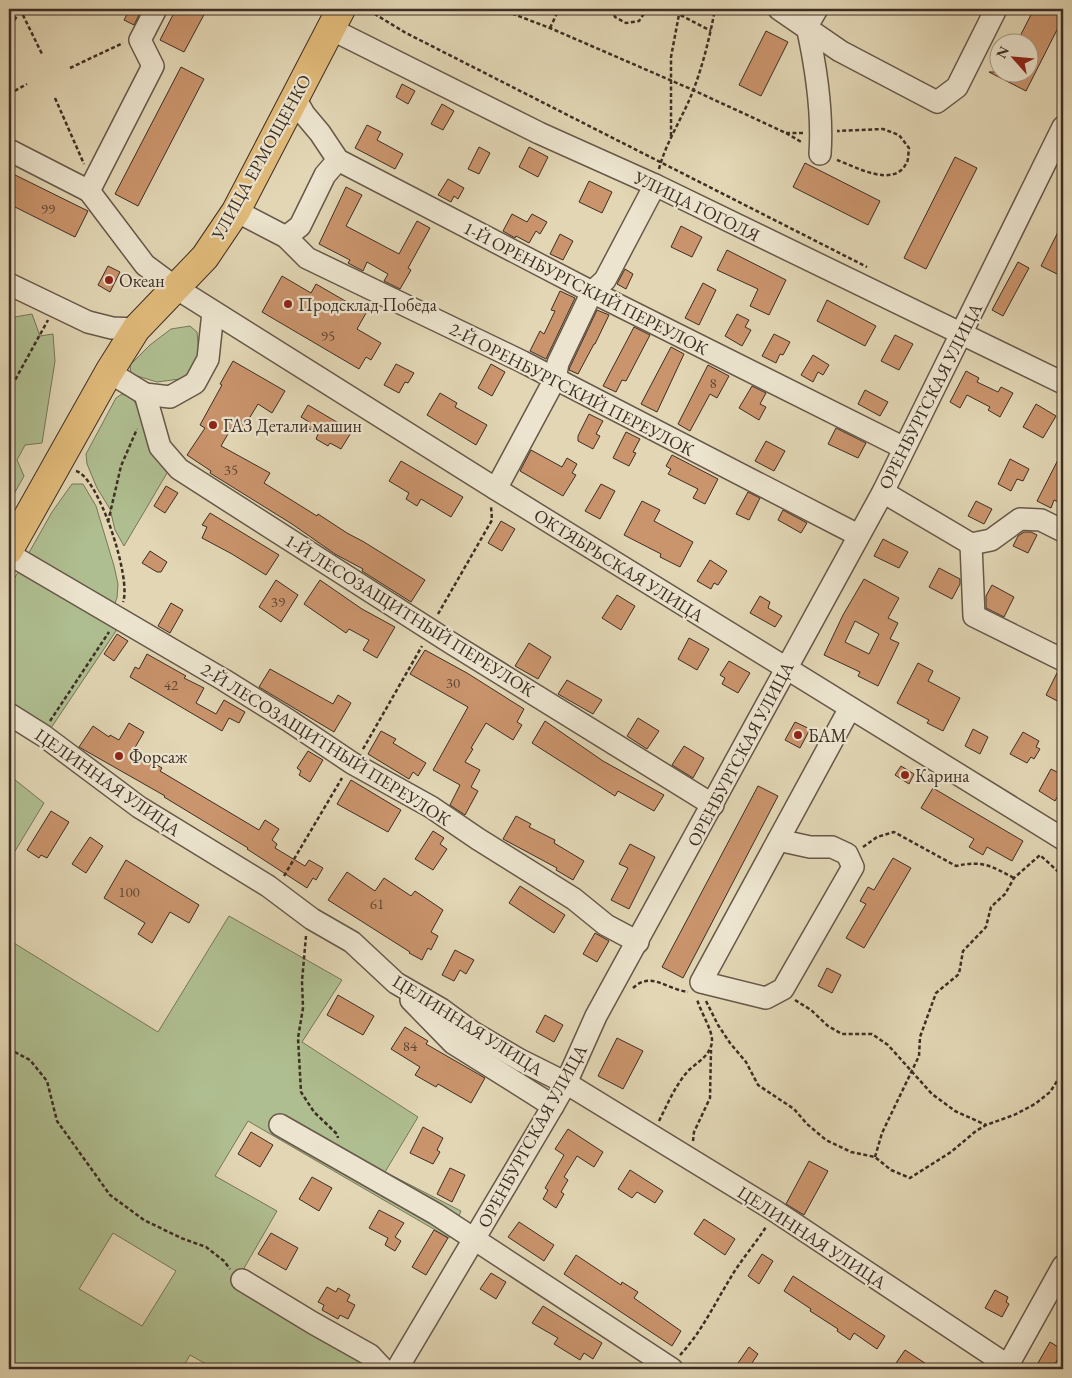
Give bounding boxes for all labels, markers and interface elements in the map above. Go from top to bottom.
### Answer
north arrow [990,32,1040,82]
text: N [992,42,1013,61]
street label: УЛИЦА ЕРМОЩЕНКО [205,70,316,245]
street label: УЛИЦА ГОГОЛЯ [629,165,764,246]
house number: 99 [41,199,55,218]
street label: 1-Й ОРЕНБУРГСКИЙ ПЕРЕУЛОК [460,216,712,360]
place label: Океан [119,269,165,292]
marker: Океан [103,274,115,286]
place label: Продсклад Победа [298,293,438,316]
marker: Продсклад Победа [282,298,294,310]
street label: ОРЕНБУРГСКАЯ УЛИЦА [873,299,987,493]
street label: 2-Й ОРЕНБУРГСКИЙ ПЕРЕУЛОК [446,317,698,461]
house number: 95 [321,326,335,345]
house number: 8 [709,373,717,392]
place label: ГАЗ Детали машин [223,414,362,437]
marker: ГАЗ Детали машин [207,419,219,431]
house number: 35 [224,460,238,479]
street label: ОКТЯБРЬСКАЯ УЛИЦА [530,503,709,627]
street label: 1-Й ЛЕСОЗАЩИТНЫЙ ПЕРЕУЛОК [281,528,539,702]
house number: 39 [271,592,285,611]
street label: 2-Й ЛЕСОЗАЩИТНЫЙ ПЕРЕУЛОК [197,657,455,831]
street label: ОРЕНБУРГСКАЯ УЛИЦА [681,657,799,850]
house number: 30 [446,673,460,692]
house number: 42 [164,675,179,694]
street label: ЦЕЛИННАЯ УЛИЦА [31,723,186,841]
place label: БАМ [808,724,847,747]
marker: БАМ [792,729,804,741]
place label: Форсаж [129,745,188,768]
marker: Форсаж [113,750,125,762]
place label: Карина [915,764,970,787]
marker: Карина [899,769,911,781]
house number: 100 [118,882,140,901]
house number: 61 [370,894,384,913]
street label: ЦЕЛИННАЯ УЛИЦА [389,970,548,1081]
house number: 84 [403,1036,418,1055]
street label: ОРЕНБУРГСКАЯ УЛИЦА [472,1040,592,1232]
street label: ЦЕЛИННАЯ УЛИЦА [733,1180,891,1294]

